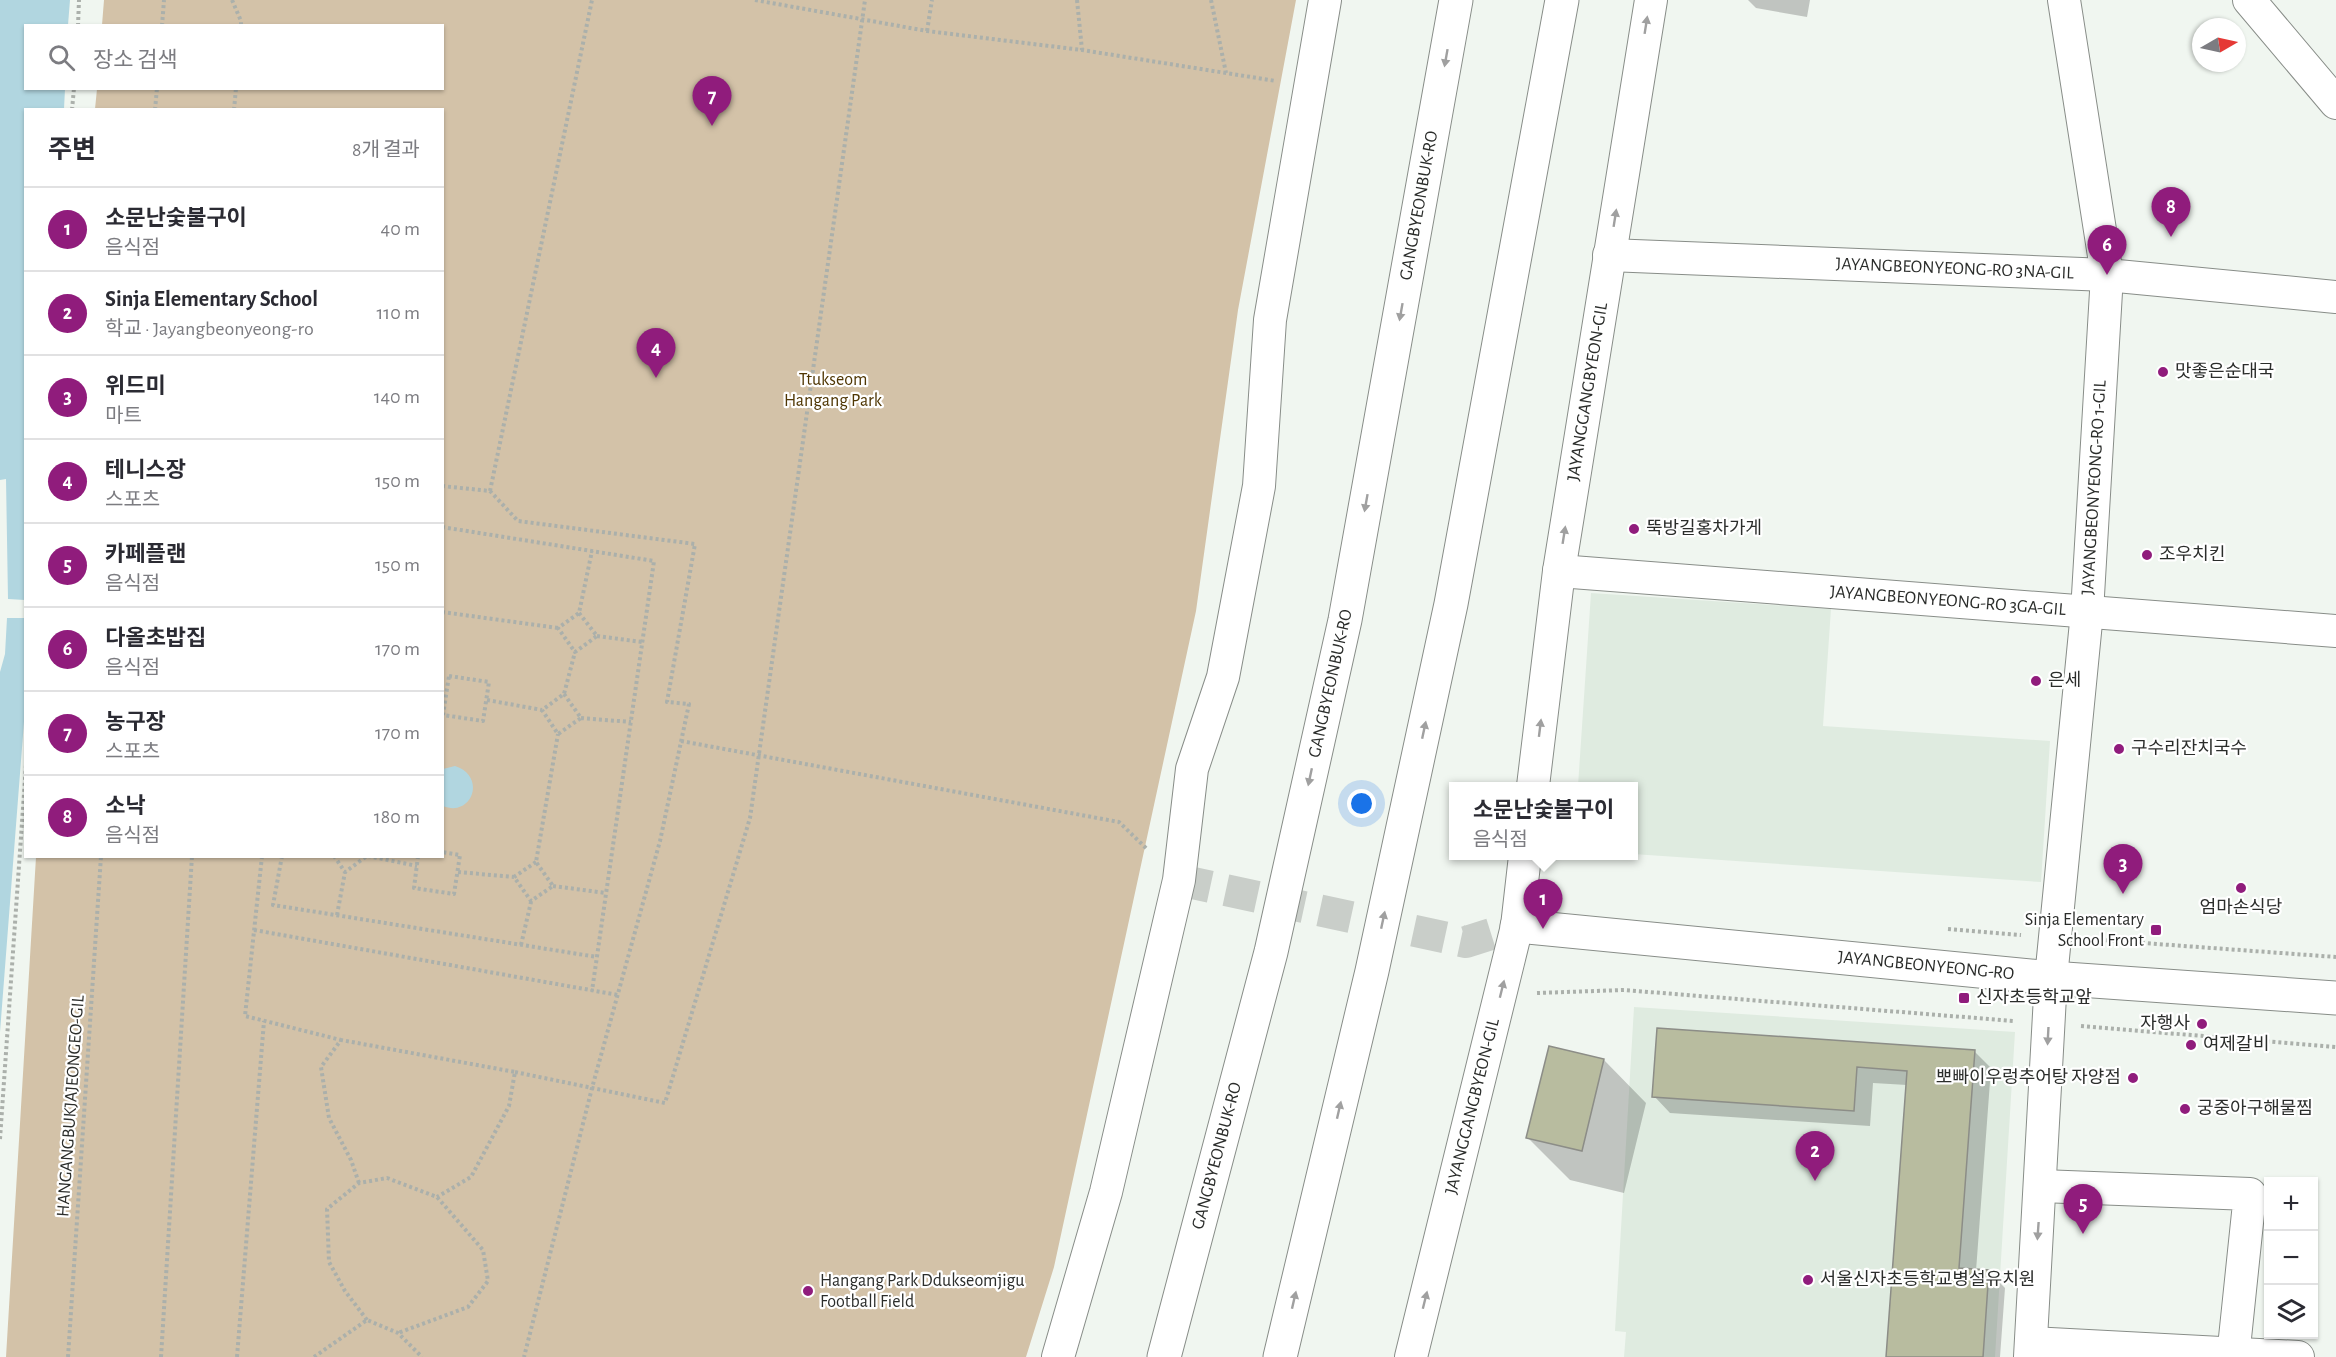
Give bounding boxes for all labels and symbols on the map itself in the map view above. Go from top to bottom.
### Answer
one-way arrow [1642,16,1651,35]
north arrow [2192,18,2246,72]
one-way arrow [1442,48,1451,67]
pin: 7 [692,76,732,126]
street label: GANGBYEONBUK-RO [1397,130,1441,282]
pin: 8 [2152,188,2190,237]
one-way arrow [1611,208,1620,227]
pin: 6 [2088,226,2126,275]
street label: JAYANGBEONYEONG-RO 3NA-GIL [1835,255,2075,283]
street label: JAYANGGANGBYEON-GIL [1565,301,1611,482]
one-way arrow [1396,302,1405,321]
pin: 4 [636,328,676,378]
place label: 맛좋은순대국 [2175,362,2274,381]
marker: 맛좋은순대국 [2156,365,2170,379]
park label: Ttukseom Hangang Park [784,371,883,410]
street label: JAYANGBEONYEONG-RO 1-GIL [2079,379,2110,595]
one-way arrow [1361,494,1370,513]
place label: 뚝방길홍차가게 [1646,518,1762,538]
marker: 뚝방길홍차가게 [1627,522,1641,536]
one-way arrow [1560,525,1569,544]
place label: 조우치킨 [2159,544,2225,564]
marker: 조우치킨 [2140,548,2154,562]
street label: JAYANGBEONYEONG-RO 3GA-GIL [1829,583,2067,619]
street label: GANGBYEONBUK-RO [1306,608,1356,759]
place label: 은세 [2048,670,2081,690]
marker: 은세 [2029,674,2043,688]
one-way arrow [1535,719,1545,738]
one-way arrow [1420,720,1429,739]
place label: 구수리잔치국수 [2131,738,2247,758]
marker: 구수리잔치국수 [2112,742,2126,756]
one-way arrow [1305,768,1315,786]
your location [1347,789,1376,818]
pin: 3 [2104,844,2142,894]
pin: 1 [1524,880,1562,929]
marker: 엄마손식당 [2234,881,2248,895]
place label: 엄마손식당 [2200,897,2282,917]
one-way arrow [1378,911,1388,930]
place label: Sinja Elementary School Front [2025,911,2144,950]
marker: Sinja Elementary School Front [2149,923,2163,937]
street label: JAYANGBEONYEONG-RO [1837,948,2015,983]
one-way arrow [1497,979,1507,998]
place label: 신자초등학교앞 [1976,988,2092,1007]
marker: 신자초등학교앞 [1957,991,1971,1005]
street label: HANGANGBUKJAJEONGEO-GIL [54,994,88,1217]
place label: 자행사 [2140,1014,2190,1033]
street label: JAYANGGANGBYEON-GIL [1442,1016,1503,1196]
marker: 자행사 [2195,1017,2209,1031]
one-way arrow [2043,1027,2052,1046]
place label: 여제갈비 [2203,1034,2269,1054]
marker: 여제갈비 [2184,1038,2198,1052]
place label: 뽀빠이우렁추어탕 자양점 [1936,1067,2121,1087]
marker: 뽀빠이우렁추어탕 자양점 [2126,1071,2140,1085]
street label: GANGBYEONBUK-RO [1189,1080,1245,1231]
place label: 궁중아구해물찜 [2197,1099,2313,1118]
one-way arrow [1334,1101,1344,1120]
marker: 궁중아구해물찜 [2178,1102,2192,1116]
pin: 2 [1796,1132,1834,1181]
pin: 5 [2064,1184,2102,1234]
one-way arrow [2033,1222,2042,1241]
place label: 서울신자초등학교병설유치원 [1820,1269,2035,1289]
place label: Hangang Park Ddukseomjigu Football Field [820,1272,1025,1311]
marker: 서울신자초등학교병설유치원 [1801,1273,1815,1287]
marker: Hangang Park Ddukseomjigu Football Field [801,1284,815,1298]
one-way arrow [1289,1291,1299,1309]
one-way arrow [1420,1291,1430,1309]

